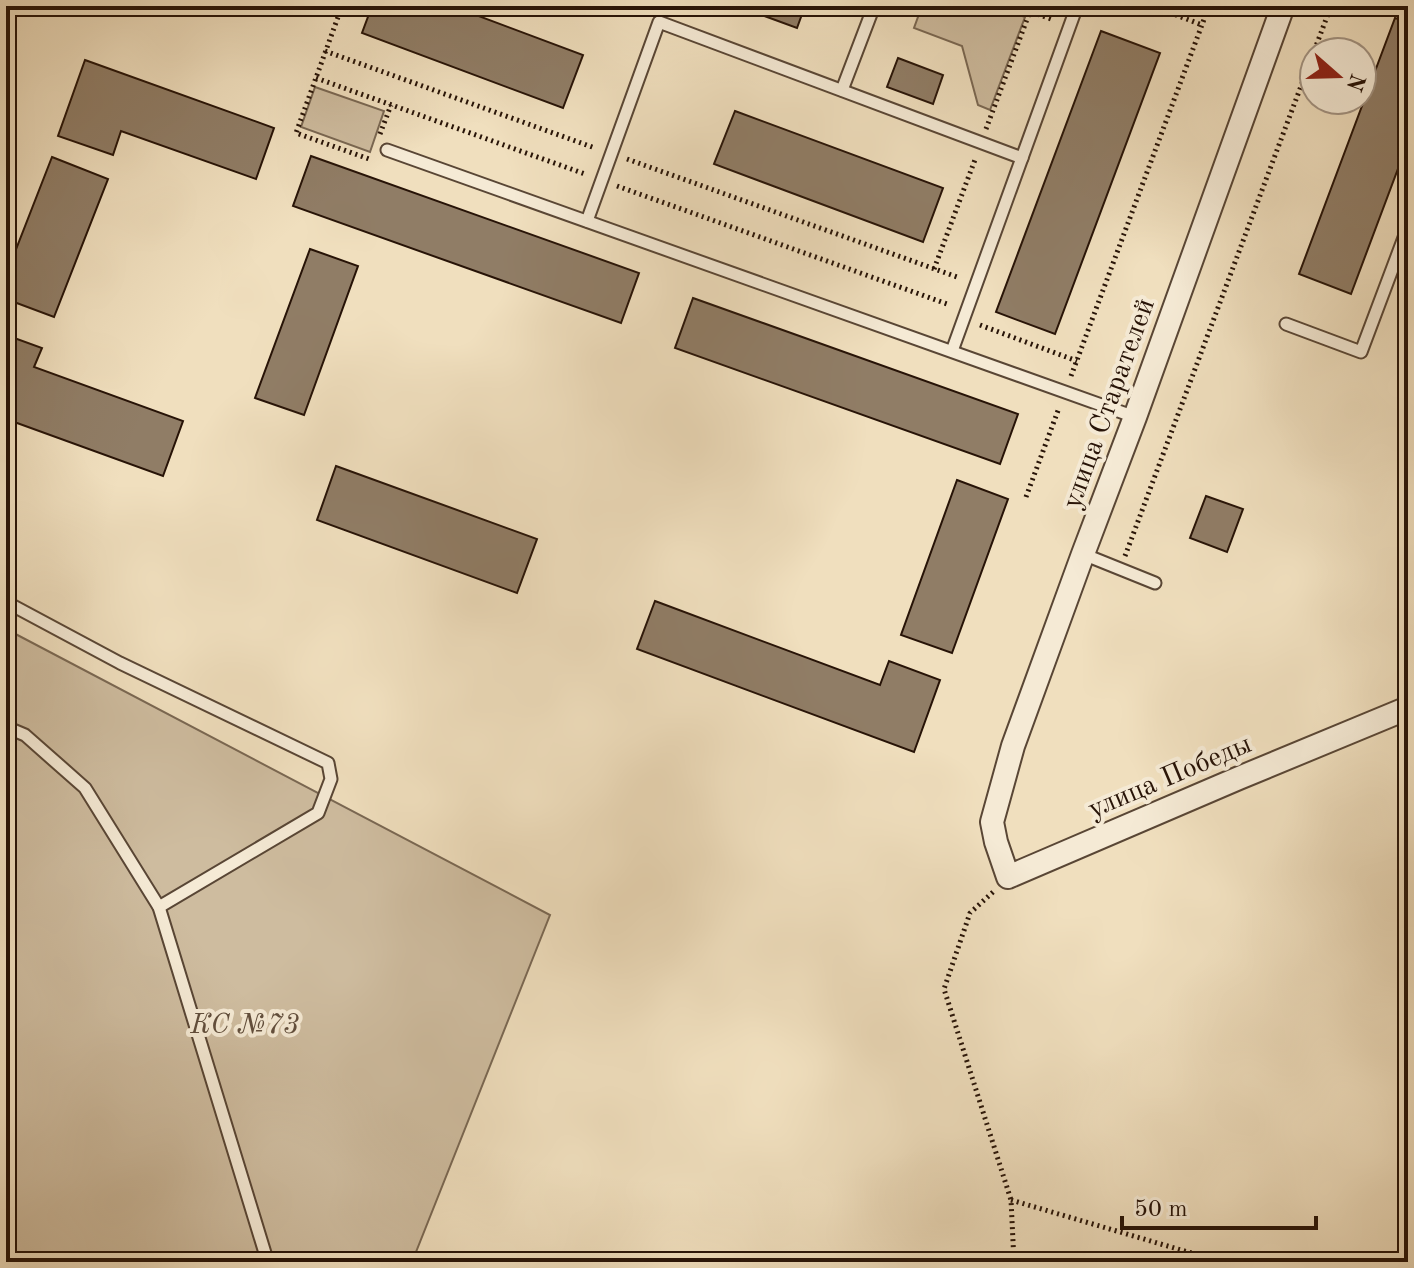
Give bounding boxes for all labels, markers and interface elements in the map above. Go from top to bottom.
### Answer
north arrow [1298,36,1378,116]
text: N [1342,70,1368,94]
street label: улица Старателей [1059,295,1161,513]
street label: улица Победы [1084,731,1256,825]
park label: КС №73 [190,1012,299,1040]
scale bar [1122,1180,1316,1230]
text: 50 m [1134,1198,1188,1222]

